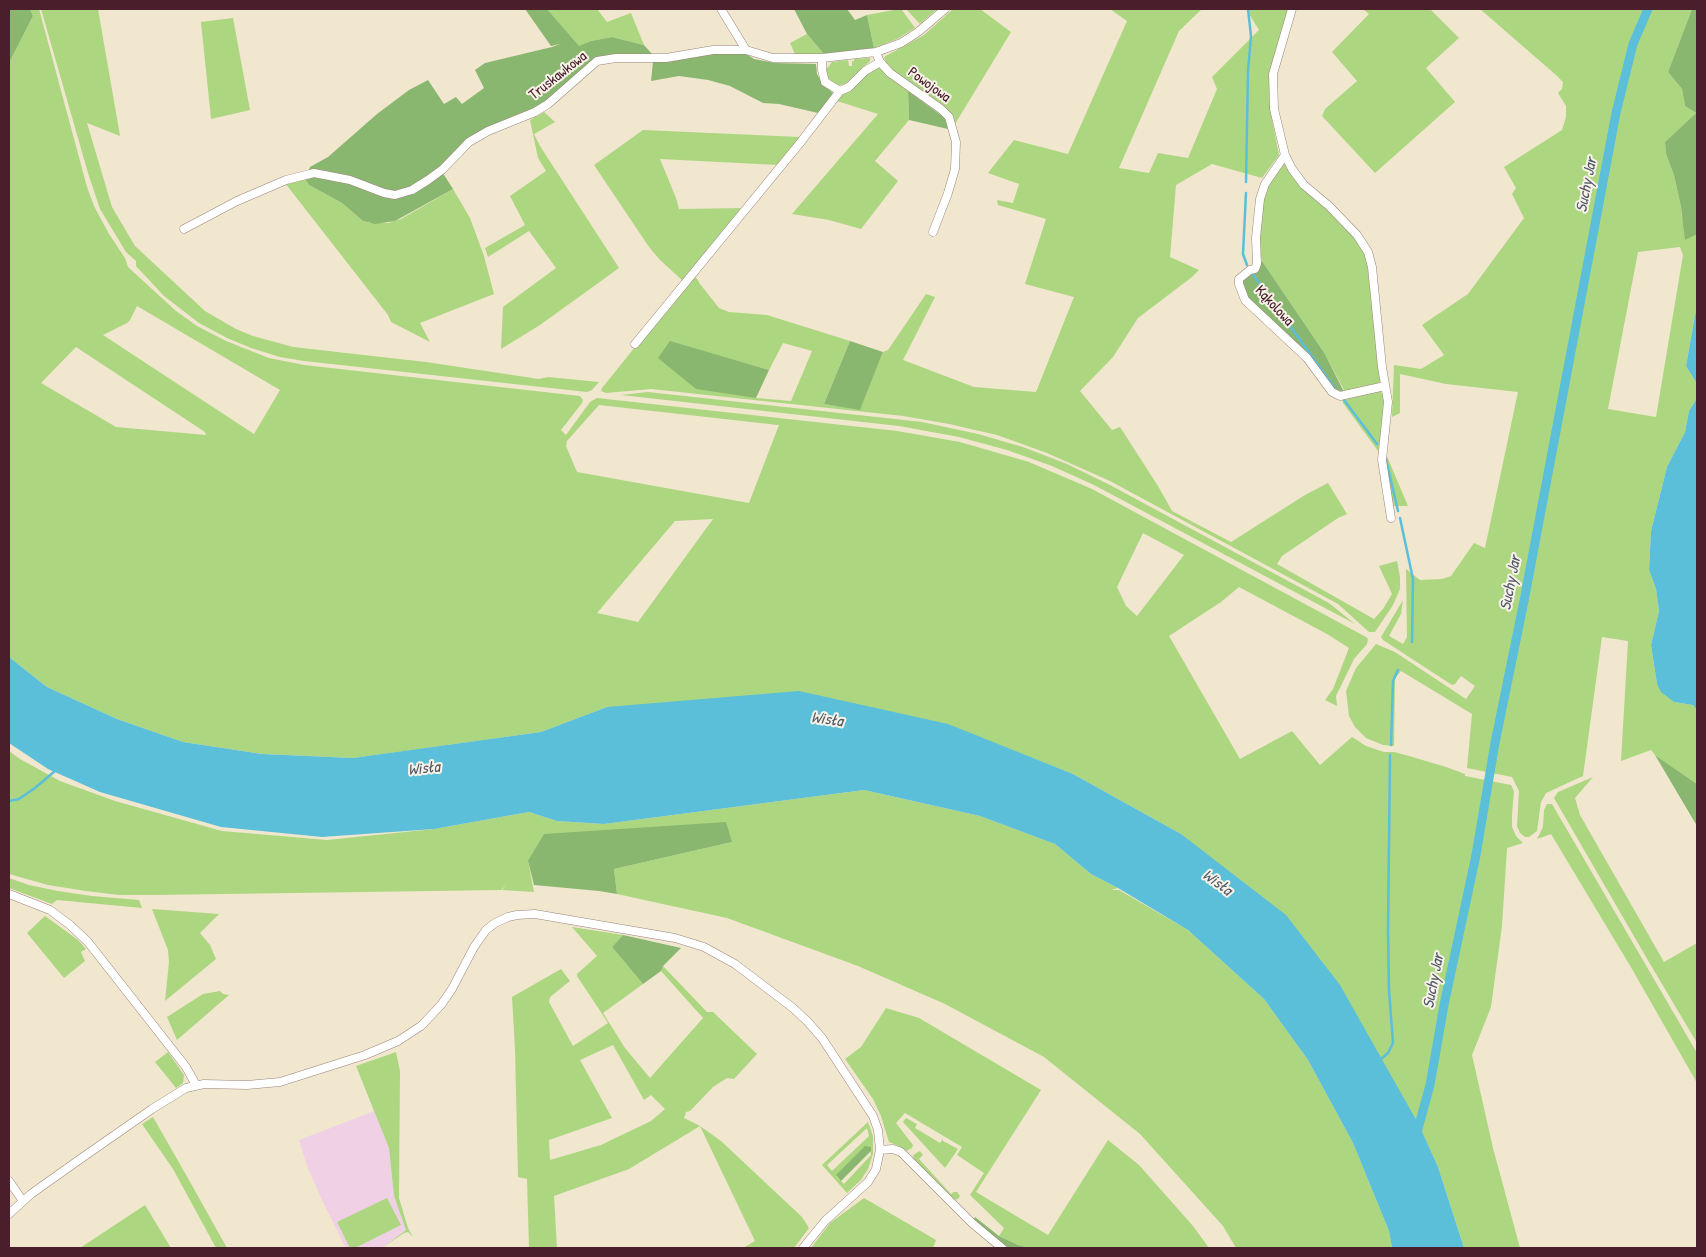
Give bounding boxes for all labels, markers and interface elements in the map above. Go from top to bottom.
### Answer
street label: Truskawkowa [525,48,591,104]
street label: Powojowa [904,63,954,107]
water label: Suchy Jar [1572,156,1602,214]
street label: Kąkolowa [1251,282,1297,330]
water label: Suchy Jar [1496,554,1526,612]
water label: Wisła [810,708,844,732]
water label: Wisła [407,758,441,780]
water label: Wisła [1198,866,1236,900]
water label: Suchy Jar [1419,952,1449,1010]

